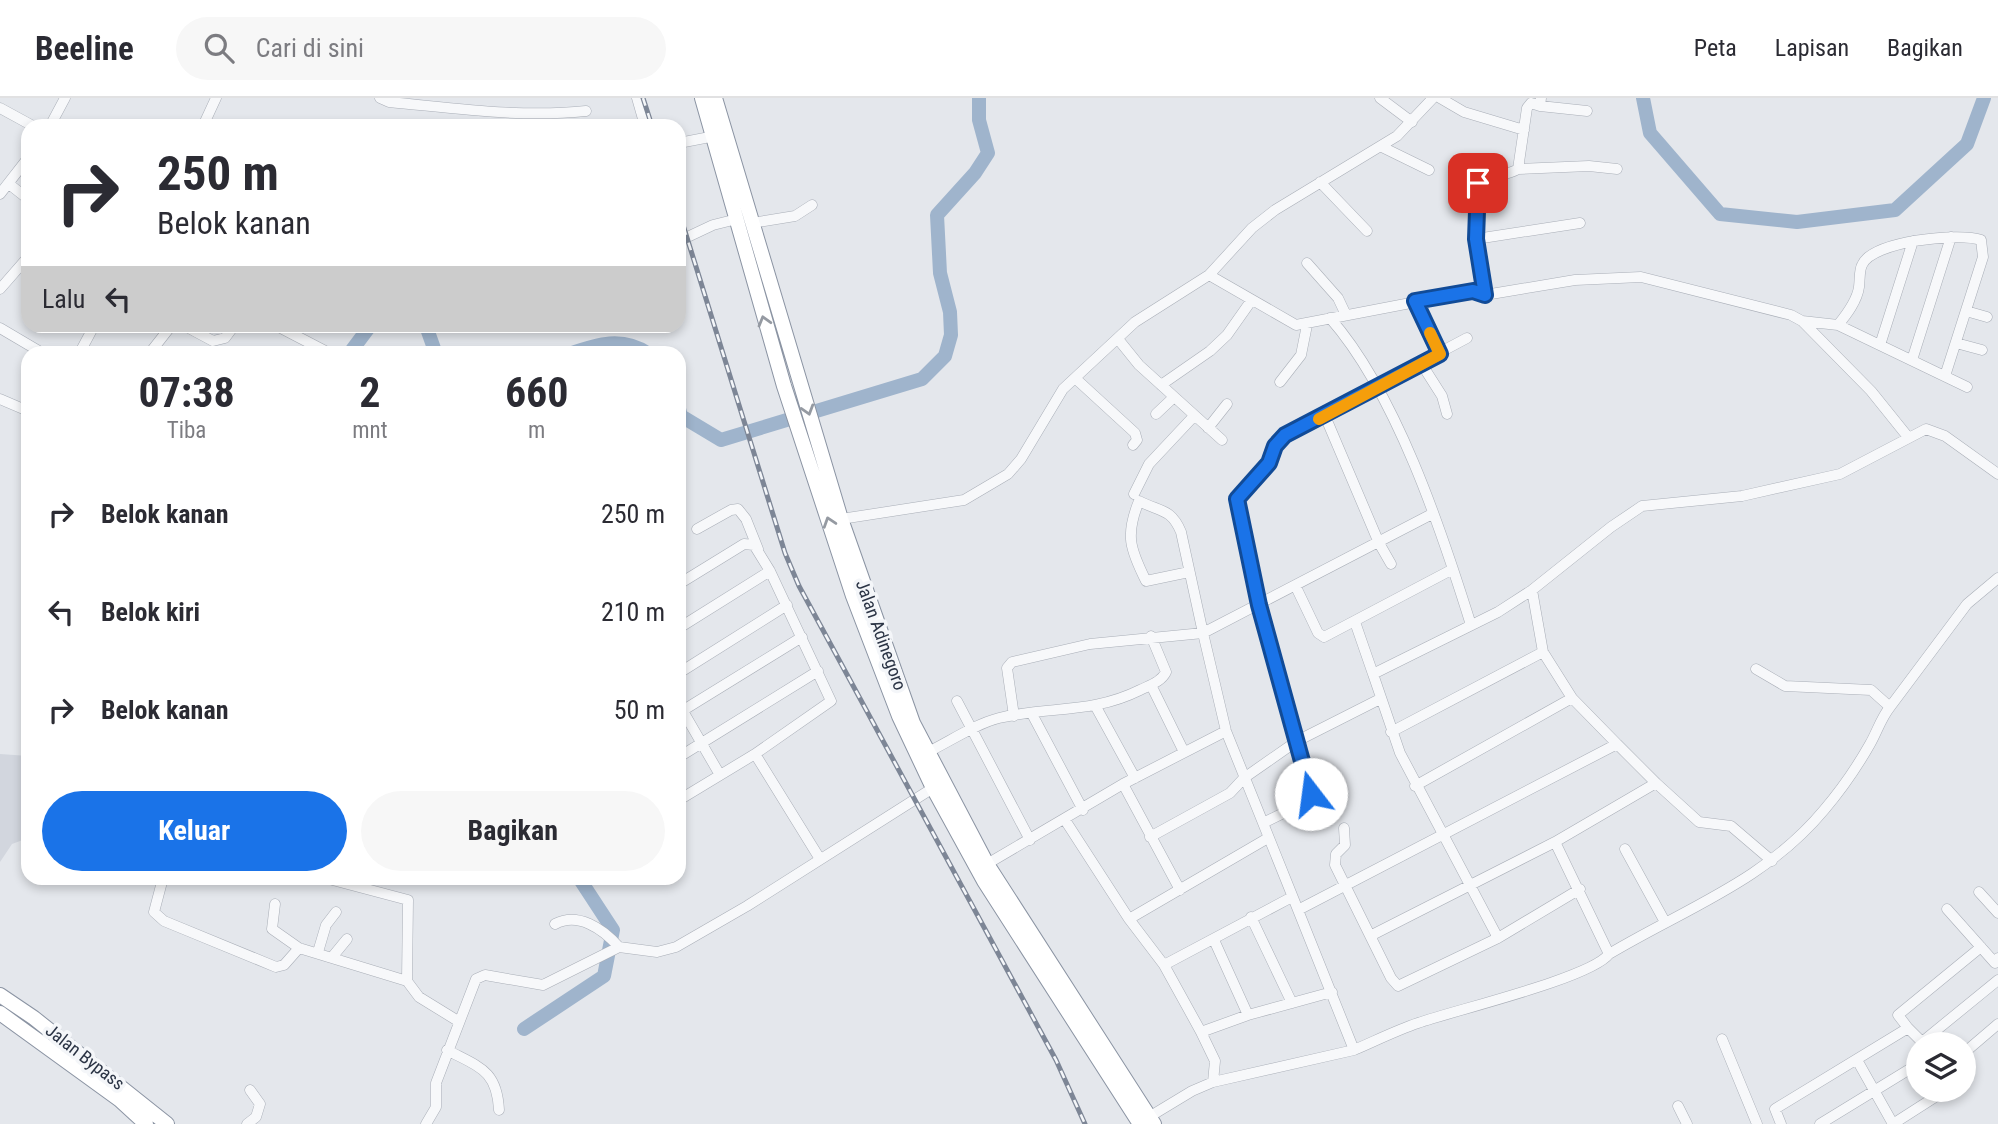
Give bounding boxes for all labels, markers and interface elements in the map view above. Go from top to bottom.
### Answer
search box [176,17,666,80]
text: Beeline [35,29,134,68]
icon: search [200,29,238,67]
text: Cari di sini [256,33,364,63]
text: Peta [1694,34,1737,62]
text: Lapisan [1775,34,1849,62]
text: Bagikan [1887,34,1963,62]
text: 250 m [157,145,279,202]
icon: right [42,147,133,238]
pin [1448,153,1508,213]
icon: arrive [1459,164,1497,202]
text: Belok kanan [157,204,311,242]
icon: left [99,280,137,318]
text: Lalu [42,284,85,314]
one-way arrow [758,315,772,327]
text: 07:38 [138,368,235,417]
text: 2 [359,368,380,417]
text: 660 [505,368,569,417]
one-way arrow [800,404,814,416]
text: Tiba [167,417,206,444]
text: mnt [352,417,387,444]
text: m [528,417,545,444]
icon: right [42,495,80,533]
text: Belok kanan [101,499,228,529]
text: 250 m [601,499,665,529]
one-way arrow [823,517,837,529]
street label: Jalan Adinegoro [852,577,911,693]
icon: left [42,593,80,631]
text: Belok kiri [101,597,200,627]
text: 210 m [601,597,665,627]
icon: right [42,691,80,729]
text: Belok kanan [101,695,228,725]
text: 50 m [614,695,665,725]
position arrow [1274,757,1348,831]
button: Keluar [42,791,347,871]
button: Bagikan [361,791,665,871]
street label: Jalan Bypass [42,1019,129,1094]
map controls [1906,1032,1976,1102]
button: layers [1906,1032,1976,1102]

